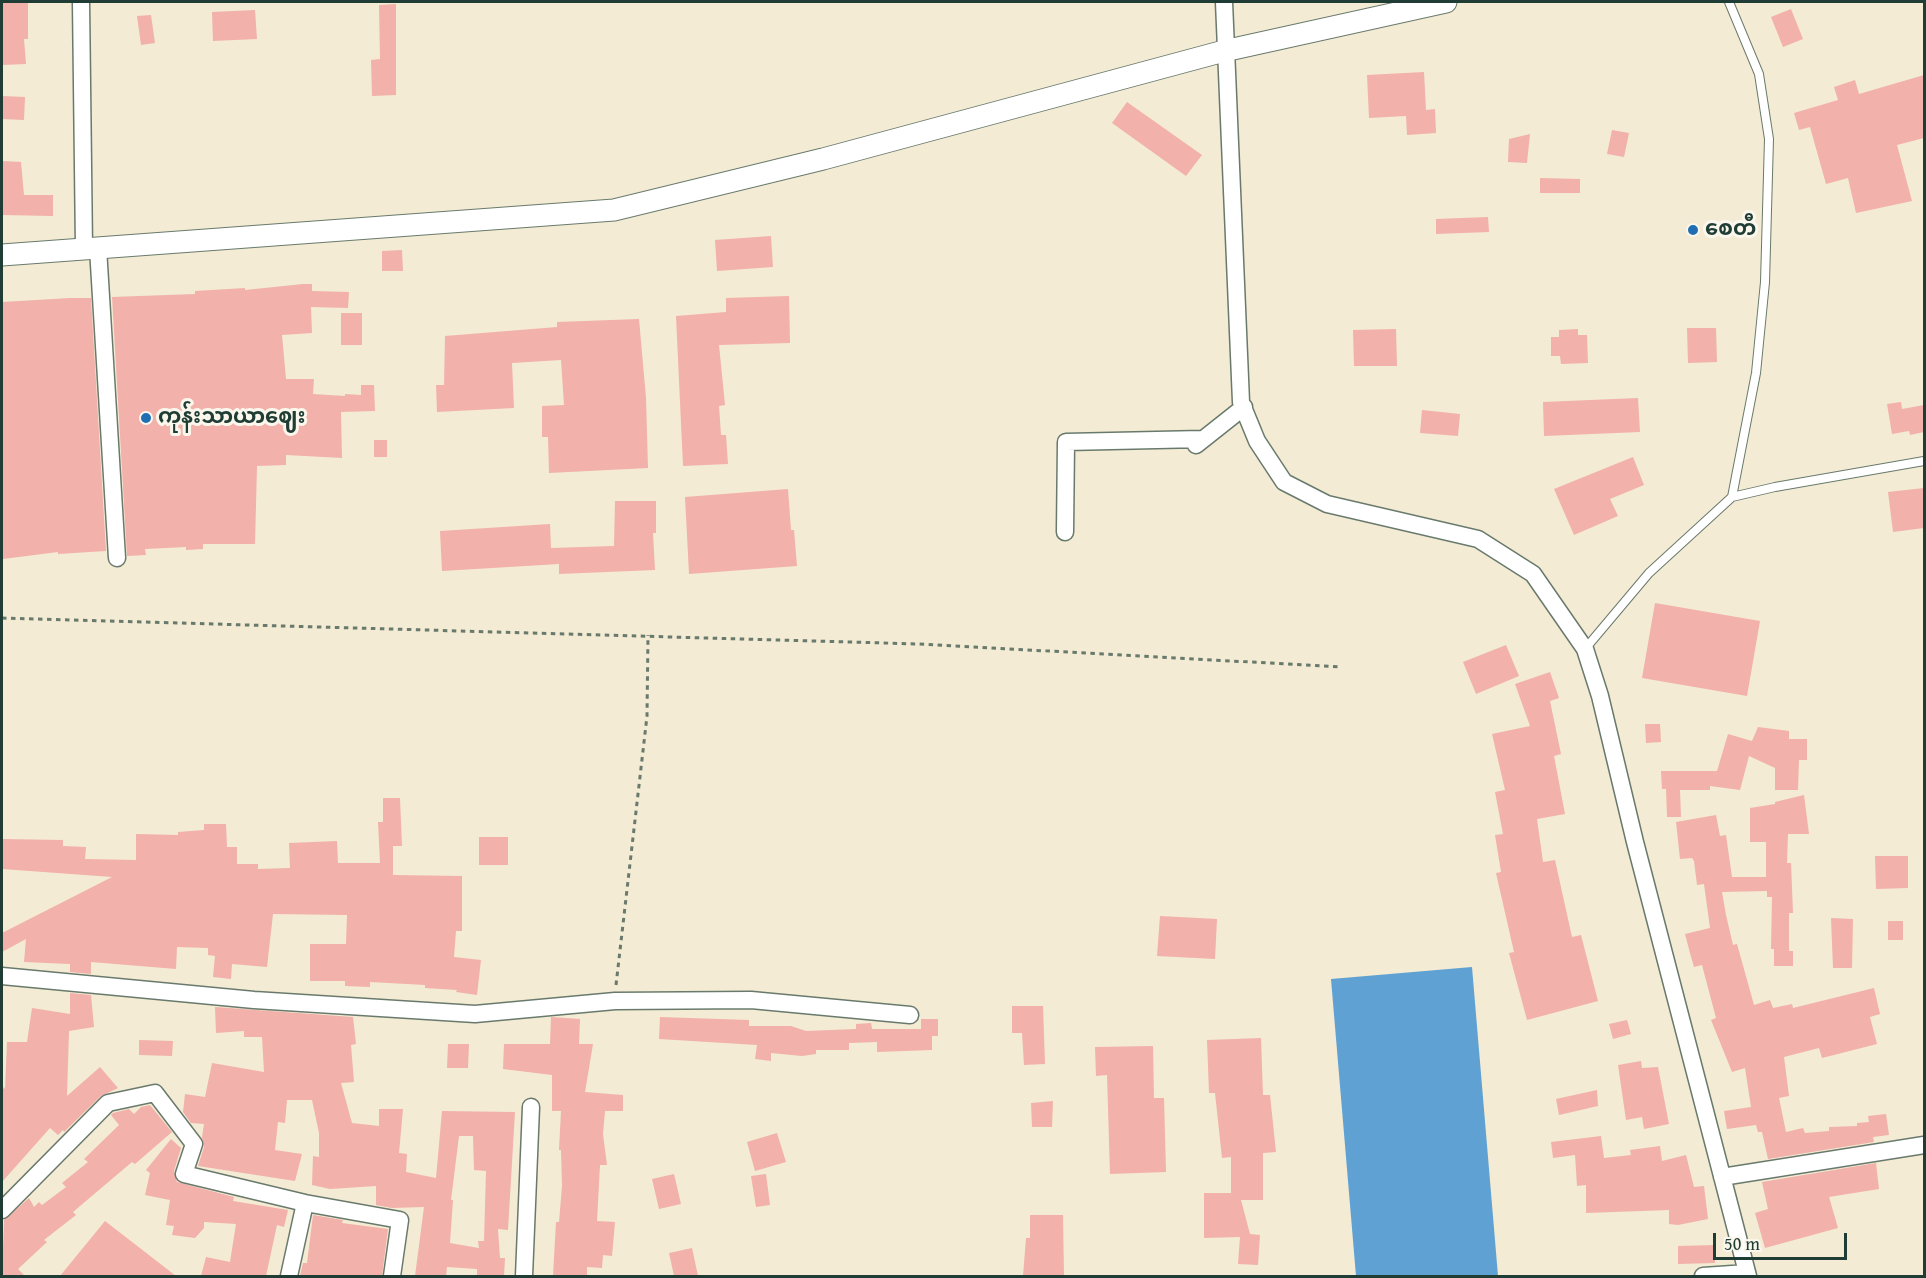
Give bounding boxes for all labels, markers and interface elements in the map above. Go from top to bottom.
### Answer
place label: စေတီ [1705,217,1756,243]
marker: စေတီ [1686,223,1700,237]
place label: ကုန်းသာယာဈေး [158,405,306,431]
marker: ကုန်းသာယာဈေး [139,411,153,425]
scale bar [1716,1221,1850,1259]
text: 50 m [1724,1230,1760,1257]

